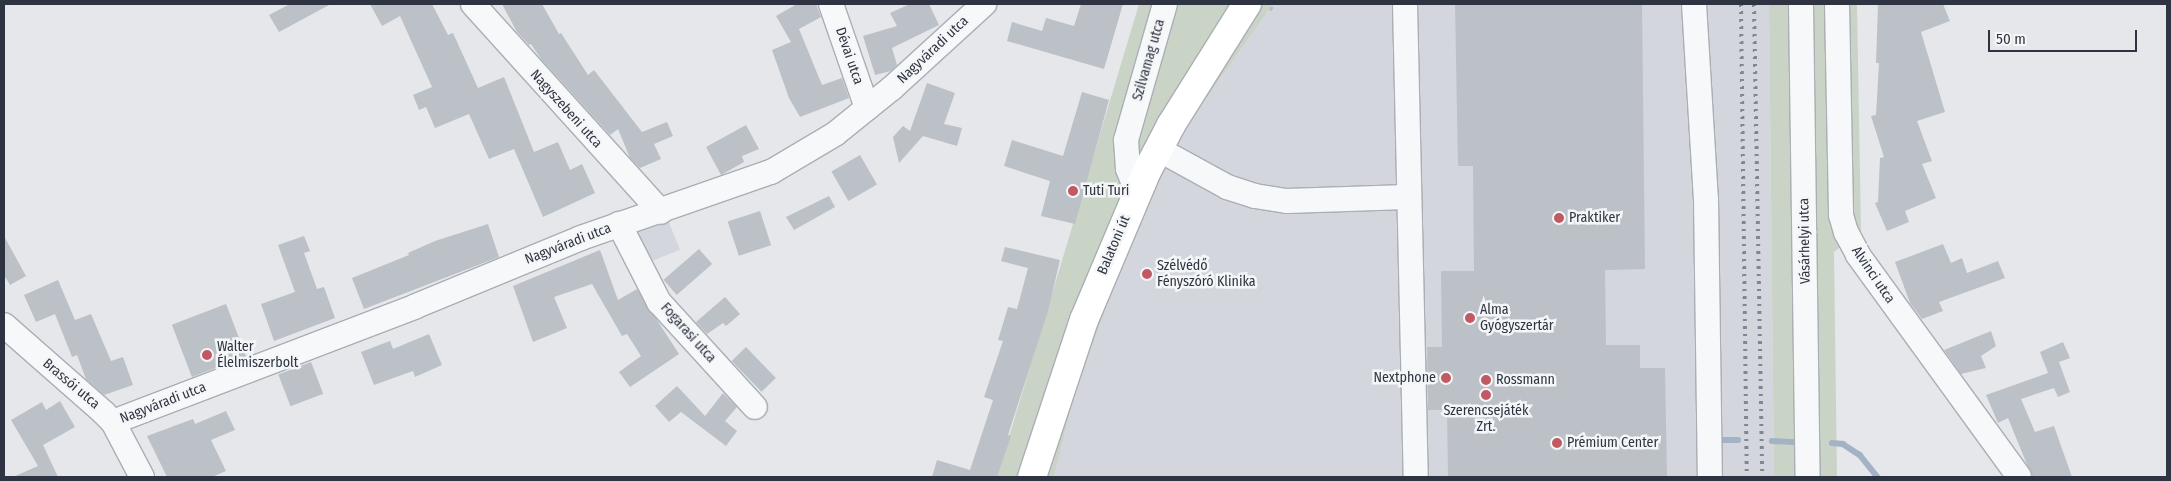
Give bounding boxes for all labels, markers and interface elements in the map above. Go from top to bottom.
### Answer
street label: Nagyváradi utca [894,13,972,87]
street label: Szilvamag utca [1129,17,1169,103]
scale bar [1991,20,2140,52]
street label: Dévai utca [831,25,867,87]
text: 50 m [1996,30,2026,48]
street label: Nagyszebeni utca [527,67,605,151]
place label: Tuti Turi [1083,183,1129,199]
marker: Tuti Turi [1067,185,1079,197]
street label: Vásárhelyi utca [1796,198,1814,284]
place label: Praktiker [1569,210,1620,226]
marker: Praktiker [1553,212,1565,224]
street label: Balatoni út [1094,213,1134,277]
street label: Nagyváradi utca [523,220,613,268]
street label: Alvinci utca [1848,243,1898,307]
place label: Szélvédő Fényszóró Klinika [1157,258,1256,290]
marker: Szélvédő Fényszóró Klinika [1141,268,1153,280]
street label: Fogarasi utca [657,300,719,366]
place label: Alma Gyógyszertár [1480,302,1554,334]
marker: Alma Gyógyszertár [1464,312,1476,324]
place label: Walter Élelmiszerbolt [217,339,298,372]
marker: Walter Élelmiszerbolt [201,349,213,361]
street label: Brassói utca [39,355,103,413]
place label: Nextphone [1374,370,1436,386]
marker: Nextphone [1440,372,1452,384]
place label: Rossmann [1496,372,1555,388]
marker: Rossmann [1480,374,1492,386]
street label: Nagyváradi utca [118,379,208,427]
marker: Szerencsejáték Zrt. [1480,389,1492,401]
place label: Szerencsejáték Zrt. [1443,403,1529,436]
place label: Prémium Center [1567,435,1658,451]
marker: Prémium Center [1551,437,1563,449]

